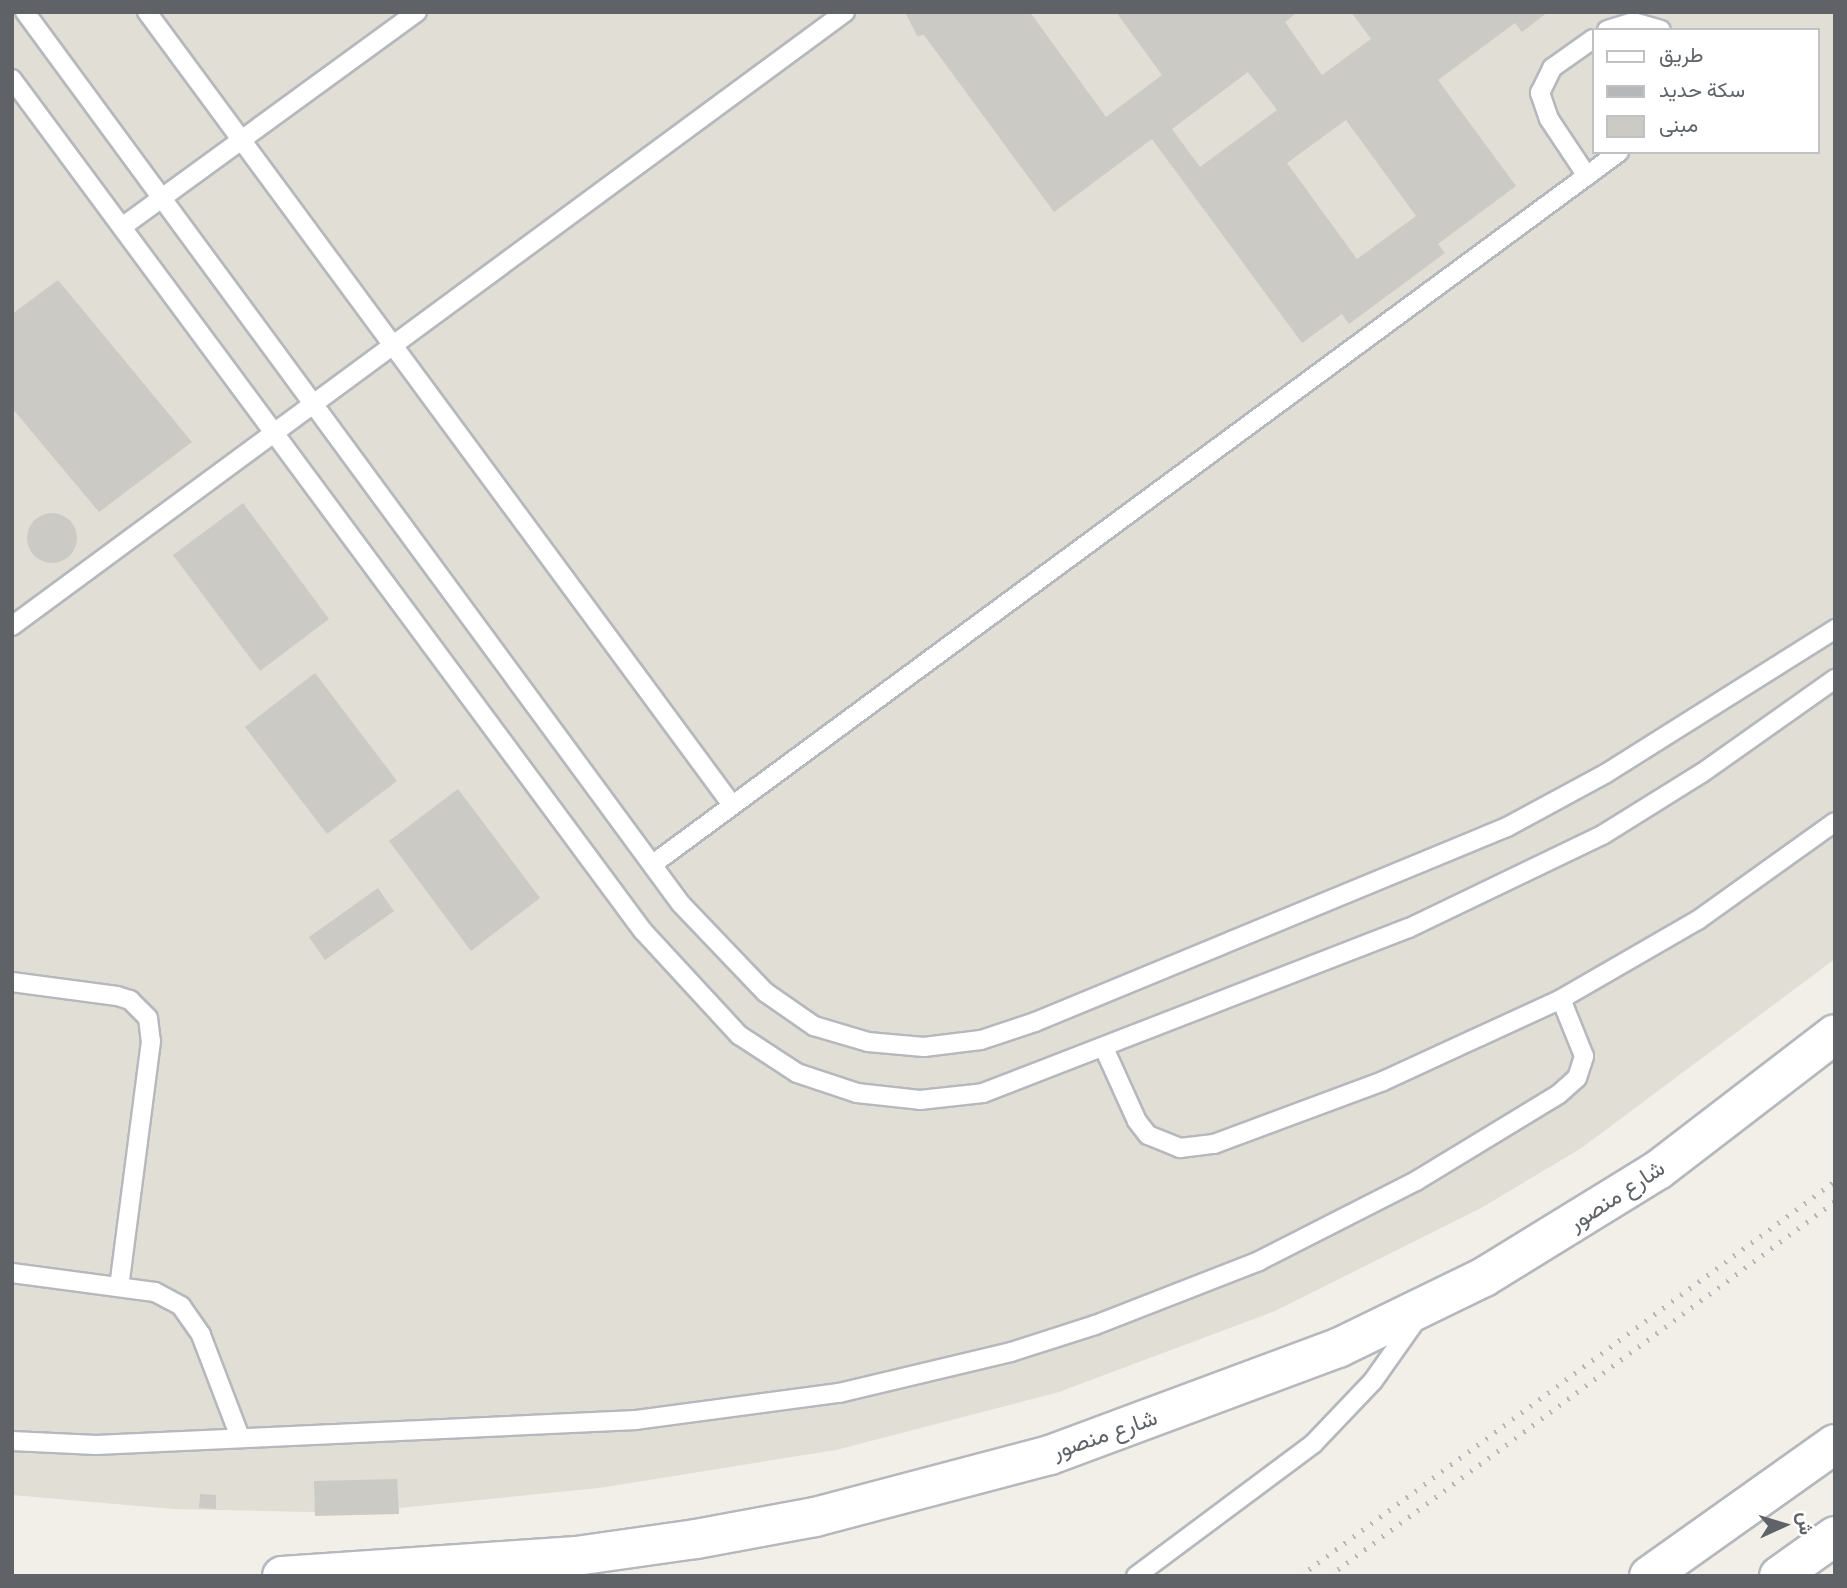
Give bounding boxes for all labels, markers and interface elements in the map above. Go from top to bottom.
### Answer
legend [1591,28,1819,154]
text: طريق [1659,43,1704,67]
text: سكة حديد [1659,78,1745,102]
text: مبنى [1659,113,1698,137]
street label: شارع منصور [1564,1155,1670,1237]
street label: شارع منصور [1049,1404,1161,1466]
north arrow [1749,1490,1819,1560]
text: ش [1793,1511,1818,1536]

